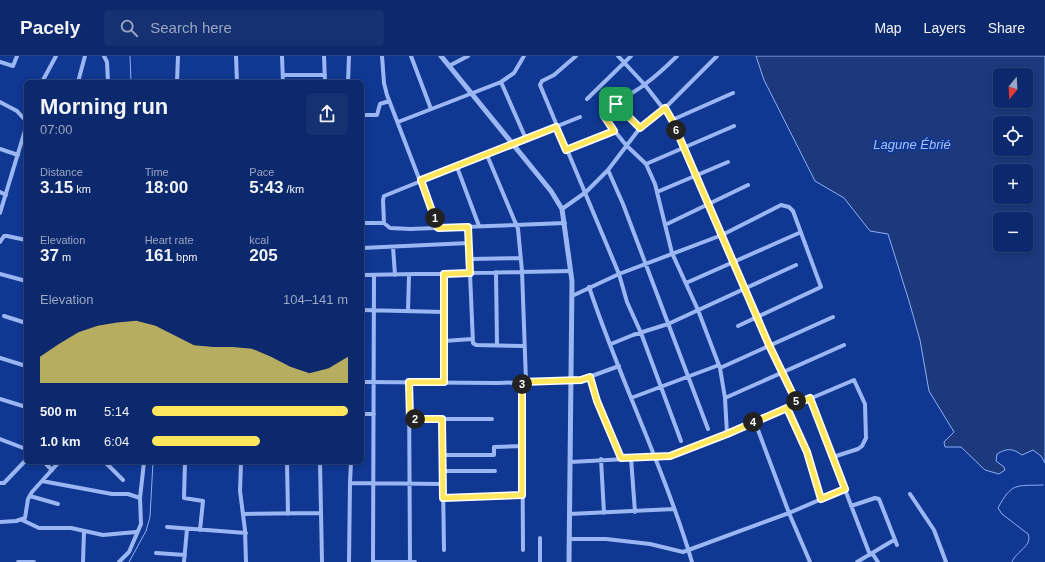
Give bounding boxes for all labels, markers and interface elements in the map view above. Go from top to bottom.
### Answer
search box [104,10,384,46]
text: Pacely [20,17,80,38]
icon: search [118,17,140,39]
text: Search here [150,19,232,36]
text: Map [874,20,902,36]
text: Layers [924,20,966,36]
text: Share [988,20,1025,36]
north arrow [993,68,1033,108]
map controls [993,68,1033,252]
pin [599,87,633,121]
button: share [306,93,348,135]
icon: arrive [605,93,627,115]
text: Morning run [40,94,168,119]
button: locate [993,116,1033,156]
pin: 6 [666,120,686,140]
text: 07:00 [40,122,73,137]
text: 6 [673,124,679,136]
water label: Lagune Ébrié [873,137,951,152]
button: + [993,164,1033,204]
text: Distance [40,166,83,178]
text: Time [145,166,169,178]
text: Pace [249,166,274,178]
text: 3.15 [40,178,73,197]
text: 18:00 [145,178,188,197]
text: 5:43 [249,178,283,197]
text: km [73,183,91,195]
text: /km [283,183,304,195]
pin: 1 [425,208,445,228]
text: 1 [432,212,438,224]
button: − [993,212,1033,252]
text: Elevation [40,234,85,246]
text: Heart rate [145,234,194,246]
text: kcal [249,234,269,246]
text: 37 [40,246,59,265]
text: 161 [145,246,173,265]
text: 205 [249,246,278,265]
text: m [59,251,71,263]
text: bpm [173,251,198,263]
text: Elevation [40,292,93,307]
text: 104–141 m [283,292,348,307]
pin: 3 [512,374,532,394]
text: 3 [519,378,525,390]
pin: 5 [786,391,806,411]
text: 5 [793,395,799,407]
text: 500 m [40,404,77,419]
text: 5:14 [104,404,129,419]
pin: 2 [405,409,425,429]
pin: 4 [743,412,763,432]
text: 2 [412,413,418,425]
text: 4 [750,416,756,428]
text: 1.0 km [40,434,80,449]
text: 6:04 [104,434,129,449]

